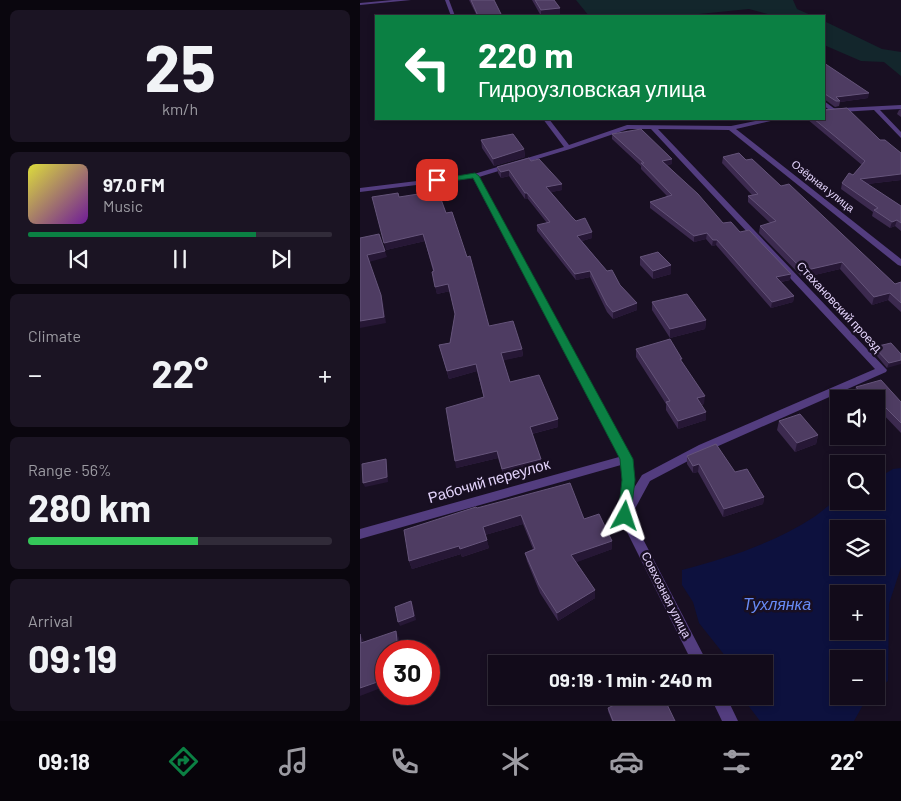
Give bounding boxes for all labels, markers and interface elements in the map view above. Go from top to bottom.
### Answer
text: 25 [144,27,216,105]
text: 220 m [478,33,573,75]
icon: left [395,35,460,100]
text: Гидроузловская улица [478,75,706,101]
text: km/h [162,99,198,118]
street label: Озёрная улица [789,157,858,215]
pin [416,159,458,201]
icon: arrive [423,166,451,194]
text: 97.0 FM [103,173,165,196]
text: Music [103,196,143,215]
icon: previous [65,245,93,273]
icon: pause [166,245,194,273]
icon: next [267,245,295,273]
street label: Стахановский проезд [794,258,885,355]
text: Climate [28,326,81,345]
text: 22° [152,350,208,396]
text: − [28,357,42,391]
text: + [318,357,332,391]
map controls [830,390,885,705]
button: sound [830,390,885,445]
street label: Рабочий переулок [426,454,552,506]
button: search [830,455,885,510]
text: Range · 56% [28,460,111,479]
text: 280 km [28,484,151,530]
position arrow [598,489,650,541]
button: layers [830,520,885,575]
street label: Совхозная улица [638,549,695,641]
button: + [830,585,885,640]
water label: Тухлянка [743,594,811,613]
text: Arrival [28,611,73,630]
text: 09:19 [28,635,117,681]
speed limit sign: 30 [375,640,440,705]
button: − [830,650,885,705]
text: 09:19 · 1 min · 240 m [549,668,712,691]
icon: directions [166,744,201,779]
icon: music [276,744,311,779]
icon: phone [387,744,422,779]
icon: climate [498,744,533,779]
icon: car [609,744,644,779]
icon: filters [719,744,754,779]
text: 09:18 [38,748,90,774]
text: 22° [830,748,863,774]

